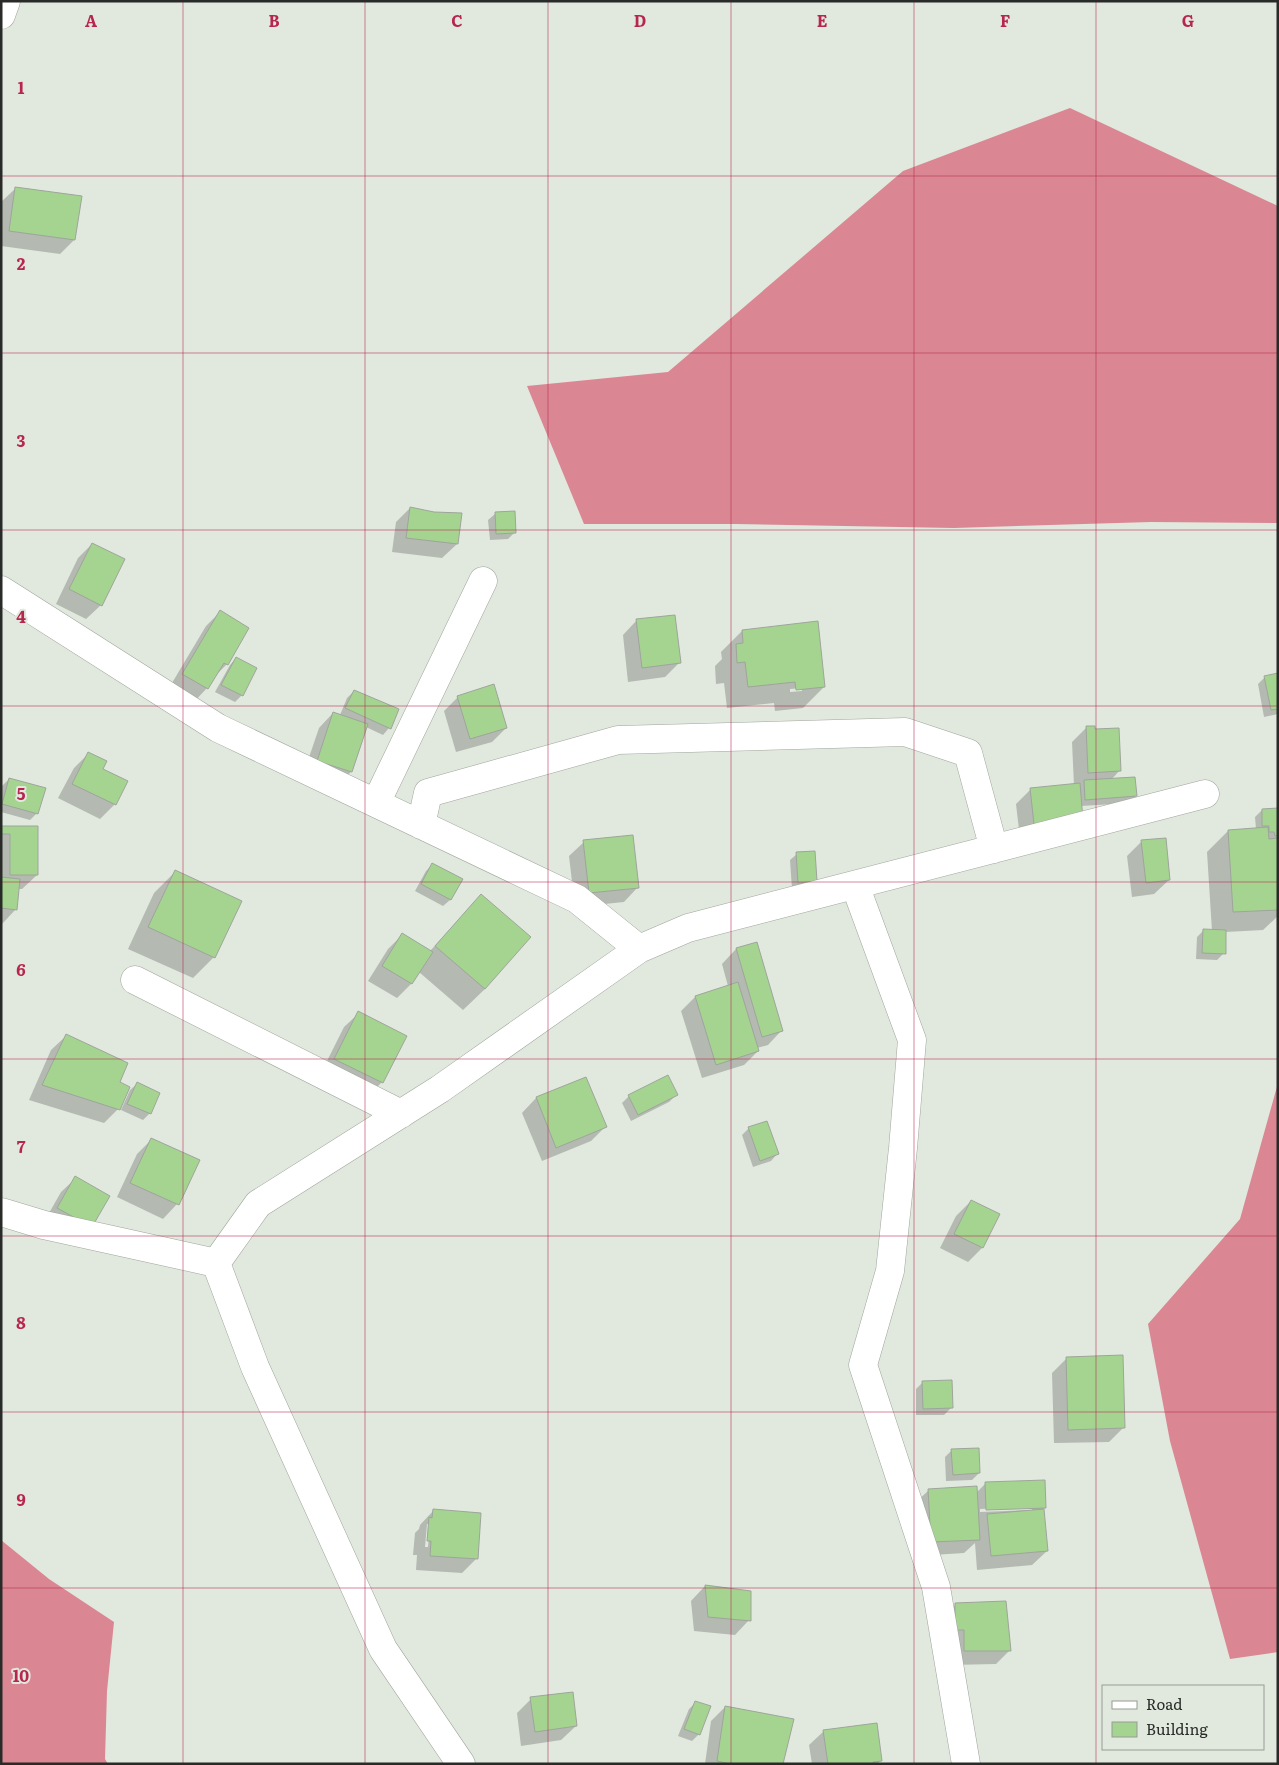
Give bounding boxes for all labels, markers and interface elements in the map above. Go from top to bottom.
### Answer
text: A [85,8,97,32]
text: B [268,8,280,32]
text: C [451,8,463,32]
text: D [634,8,646,32]
text: E [817,8,828,32]
text: F [1000,8,1010,32]
text: G [1182,8,1194,32]
text: 1 [18,75,25,99]
text: 2 [17,251,26,275]
text: 3 [17,428,26,452]
text: 4 [16,604,26,628]
text: 5 [17,781,26,805]
text: 6 [16,957,26,981]
text: 7 [17,1134,26,1158]
text: 8 [16,1310,26,1334]
text: 9 [16,1487,26,1511]
text: 10 [13,1663,29,1687]
legend [1102,1685,1264,1750]
text: Road [1146,1692,1182,1715]
text: Building [1146,1717,1208,1740]

